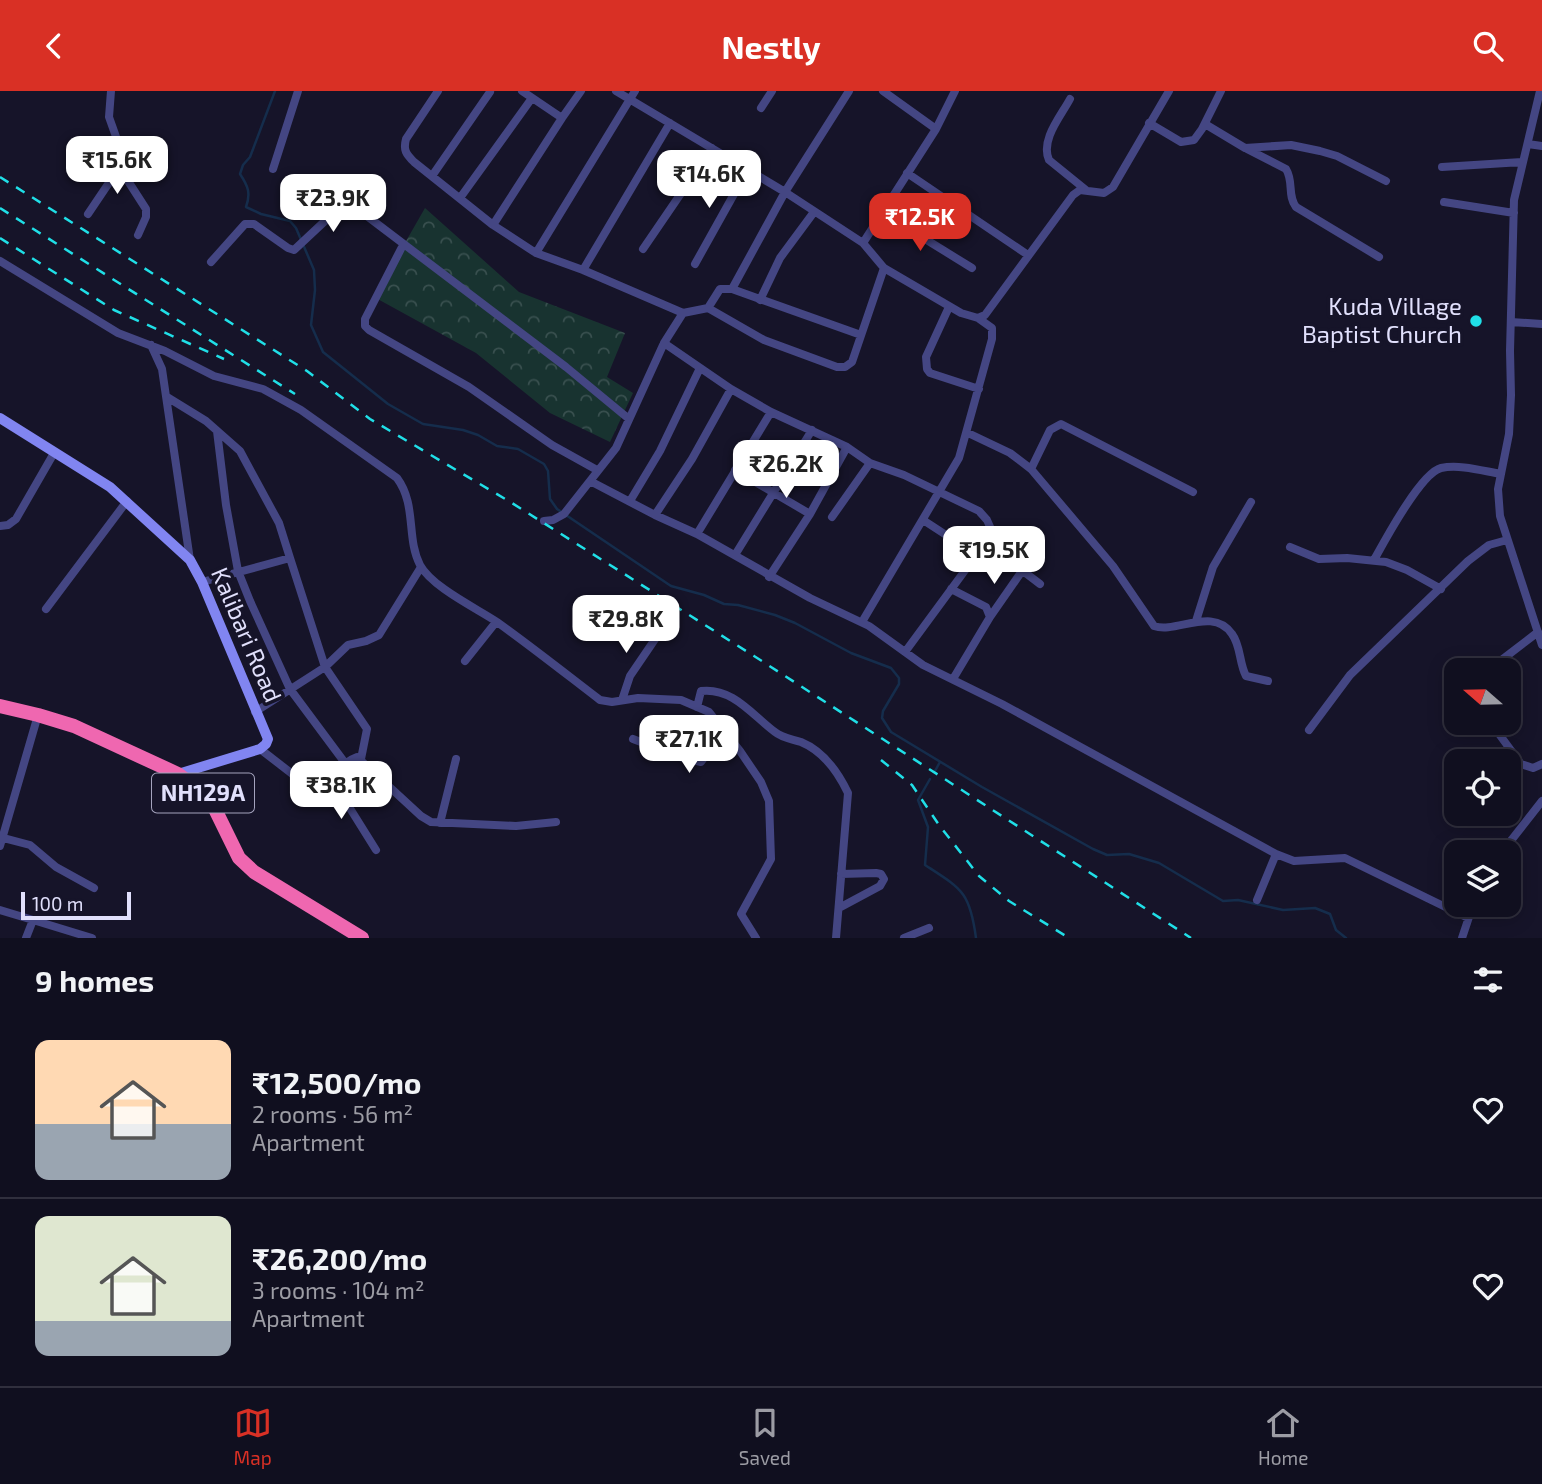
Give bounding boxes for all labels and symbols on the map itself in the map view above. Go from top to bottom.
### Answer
pin: ₹15.6K [60,137,174,196]
pin: ₹14.6K [652,151,766,210]
pin: ₹23.9K [276,174,390,234]
pin: ₹12.5K [863,193,977,253]
place label: Kuda Village Baptist Church [1302,291,1462,348]
marker: Kuda Village Baptist Church [1468,313,1484,329]
pin: ₹26.2K [729,441,843,500]
pin: ₹19.5K [937,526,1051,586]
street label: Kalibari Road [206,563,289,706]
pin: ₹29.8K [569,595,683,655]
north arrow [1444,658,1521,735]
pin: ₹27.1K [632,715,746,775]
pin: ₹38.1K [284,761,398,821]
road number: NH129A [152,773,254,813]
scale bar [21,889,131,921]

